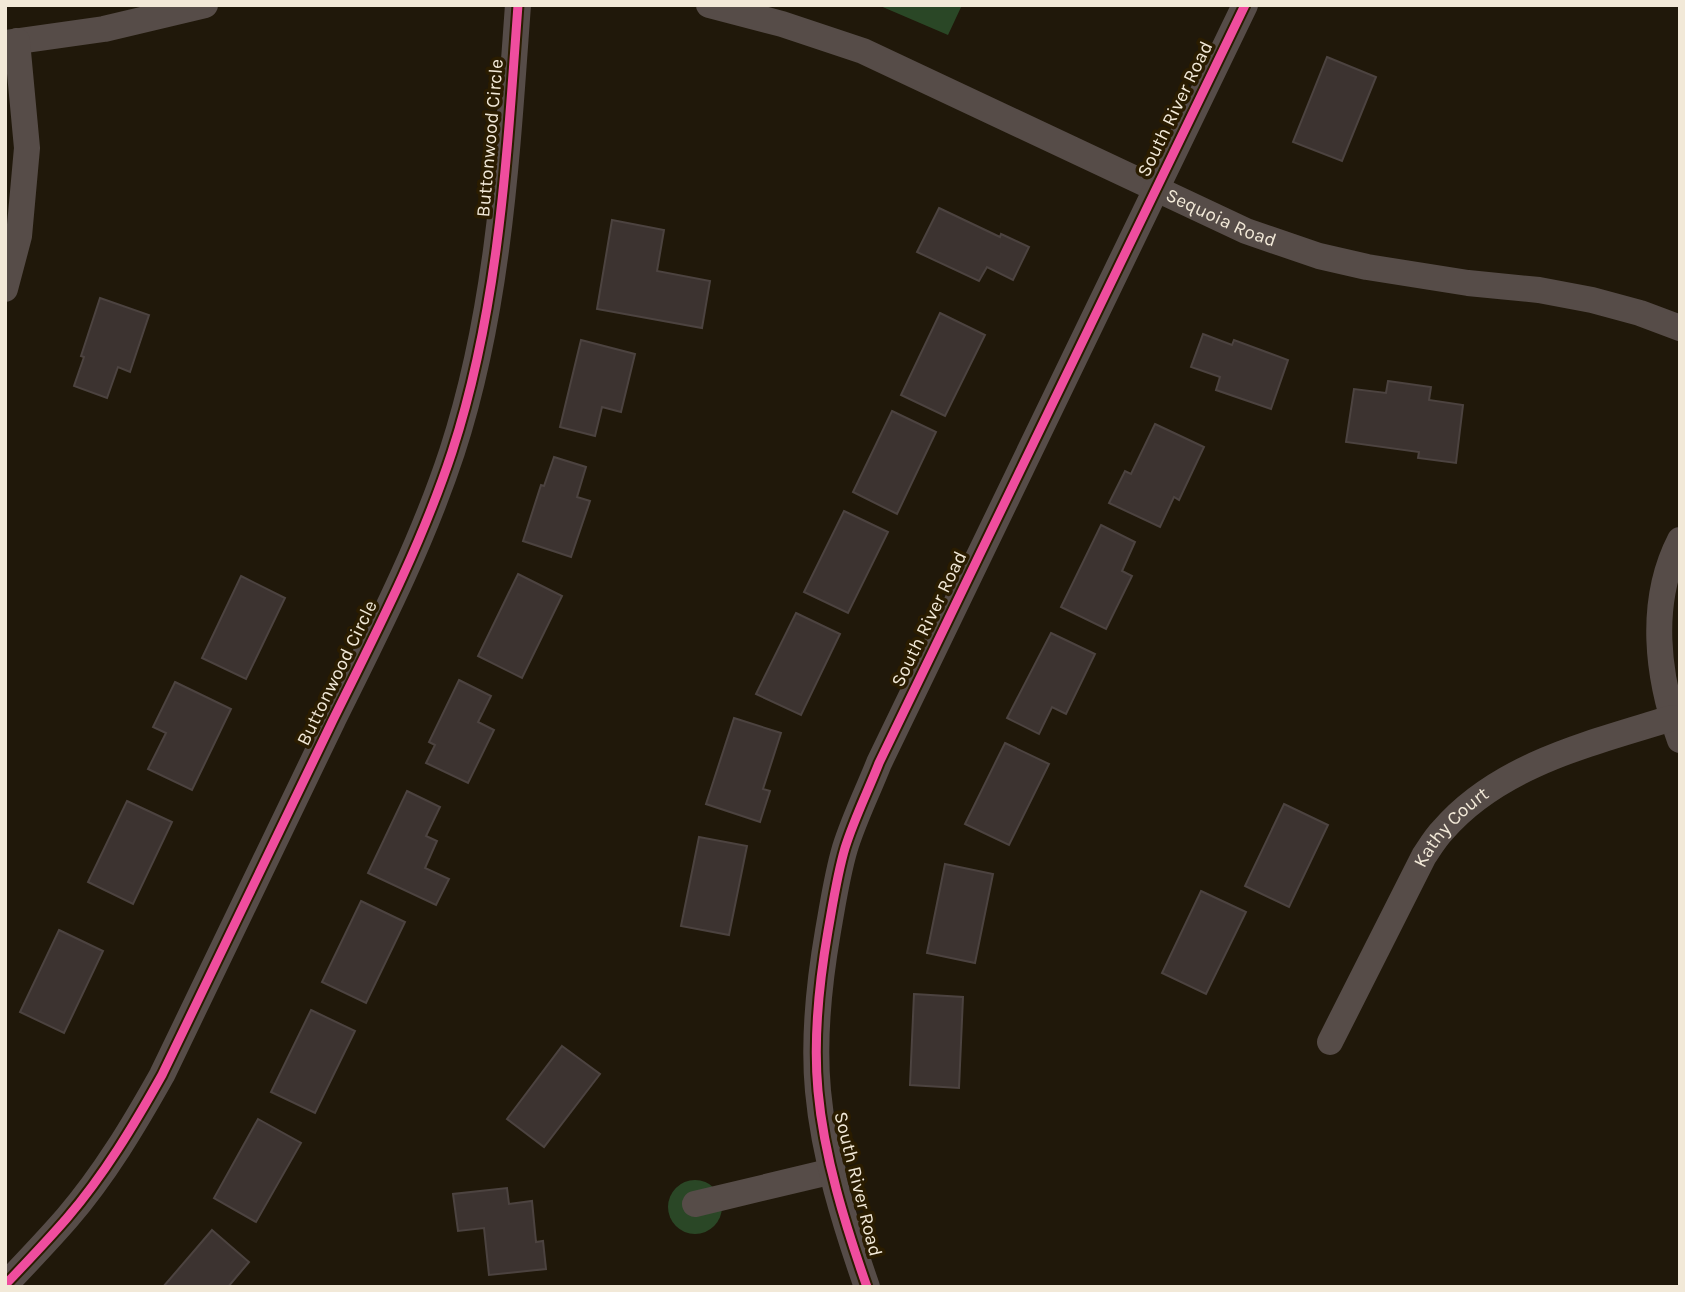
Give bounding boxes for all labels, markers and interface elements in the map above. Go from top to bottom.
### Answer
street label: South River Road [1133,38,1217,180]
street label: Buttonwood Circle [472,58,508,218]
street label: Sequoia Road [1162,184,1279,252]
street label: South River Road [887,548,971,690]
street label: Buttonwood Circle [292,597,382,749]
street label: Kathy Court [1409,783,1493,871]
street label: South River Road [829,1109,887,1259]

